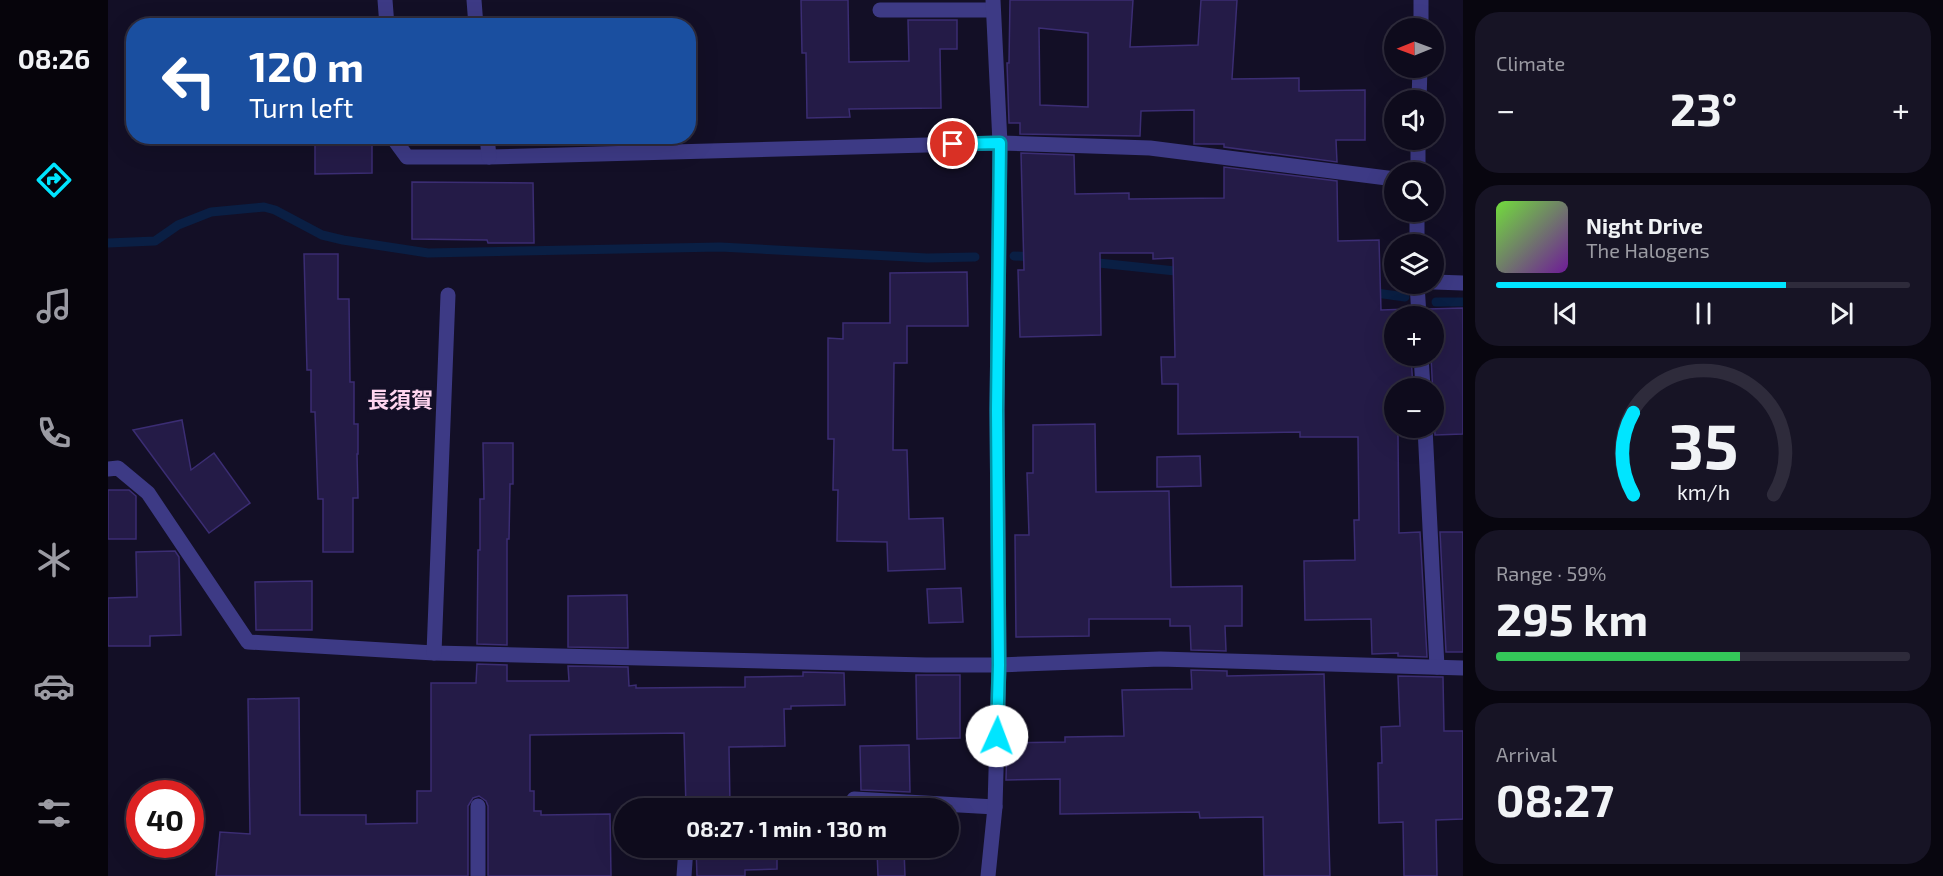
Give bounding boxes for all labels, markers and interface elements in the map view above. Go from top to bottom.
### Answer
north arrow [1384,18,1444,78]
map controls [1384,18,1444,438]
text: 120 m [249,40,364,90]
text: 08:26 [18,42,90,74]
icon: left [150,42,228,120]
text: Climate [1496,51,1565,75]
text: 23° [1670,81,1737,135]
text: − [1496,89,1515,129]
text: + [1892,89,1910,129]
button: sound [1384,90,1444,150]
text: Turn left [249,91,353,123]
pin [927,118,978,169]
icon: arrive [936,127,969,160]
icon: directions [33,159,75,201]
button: search [1384,162,1444,222]
text: Night Drive [1586,212,1703,238]
button: layers [1384,234,1444,294]
text: The Halogens [1586,238,1710,262]
icon: music [33,285,75,327]
icon: previous [1549,297,1582,330]
icon: pause [1687,297,1720,330]
icon: next [1825,297,1858,330]
button: + [1384,306,1444,366]
button: − [1384,378,1444,438]
district label: 長須賀 [367,386,433,412]
text: 35 [1668,407,1738,482]
icon: phone [33,412,75,454]
text: km/h [1676,479,1730,504]
icon: climate [33,539,75,581]
text: Range · 59% [1496,561,1606,585]
text: 295 km [1496,591,1648,645]
icon: car [33,665,75,707]
position arrow [965,704,1029,768]
text: Arrival [1496,742,1557,766]
text: 08:27 [1496,772,1614,826]
speed limit sign: 40 [126,780,204,858]
icon: filters [33,792,75,834]
text: 08:27 · 1 min · 130 m [686,815,887,841]

